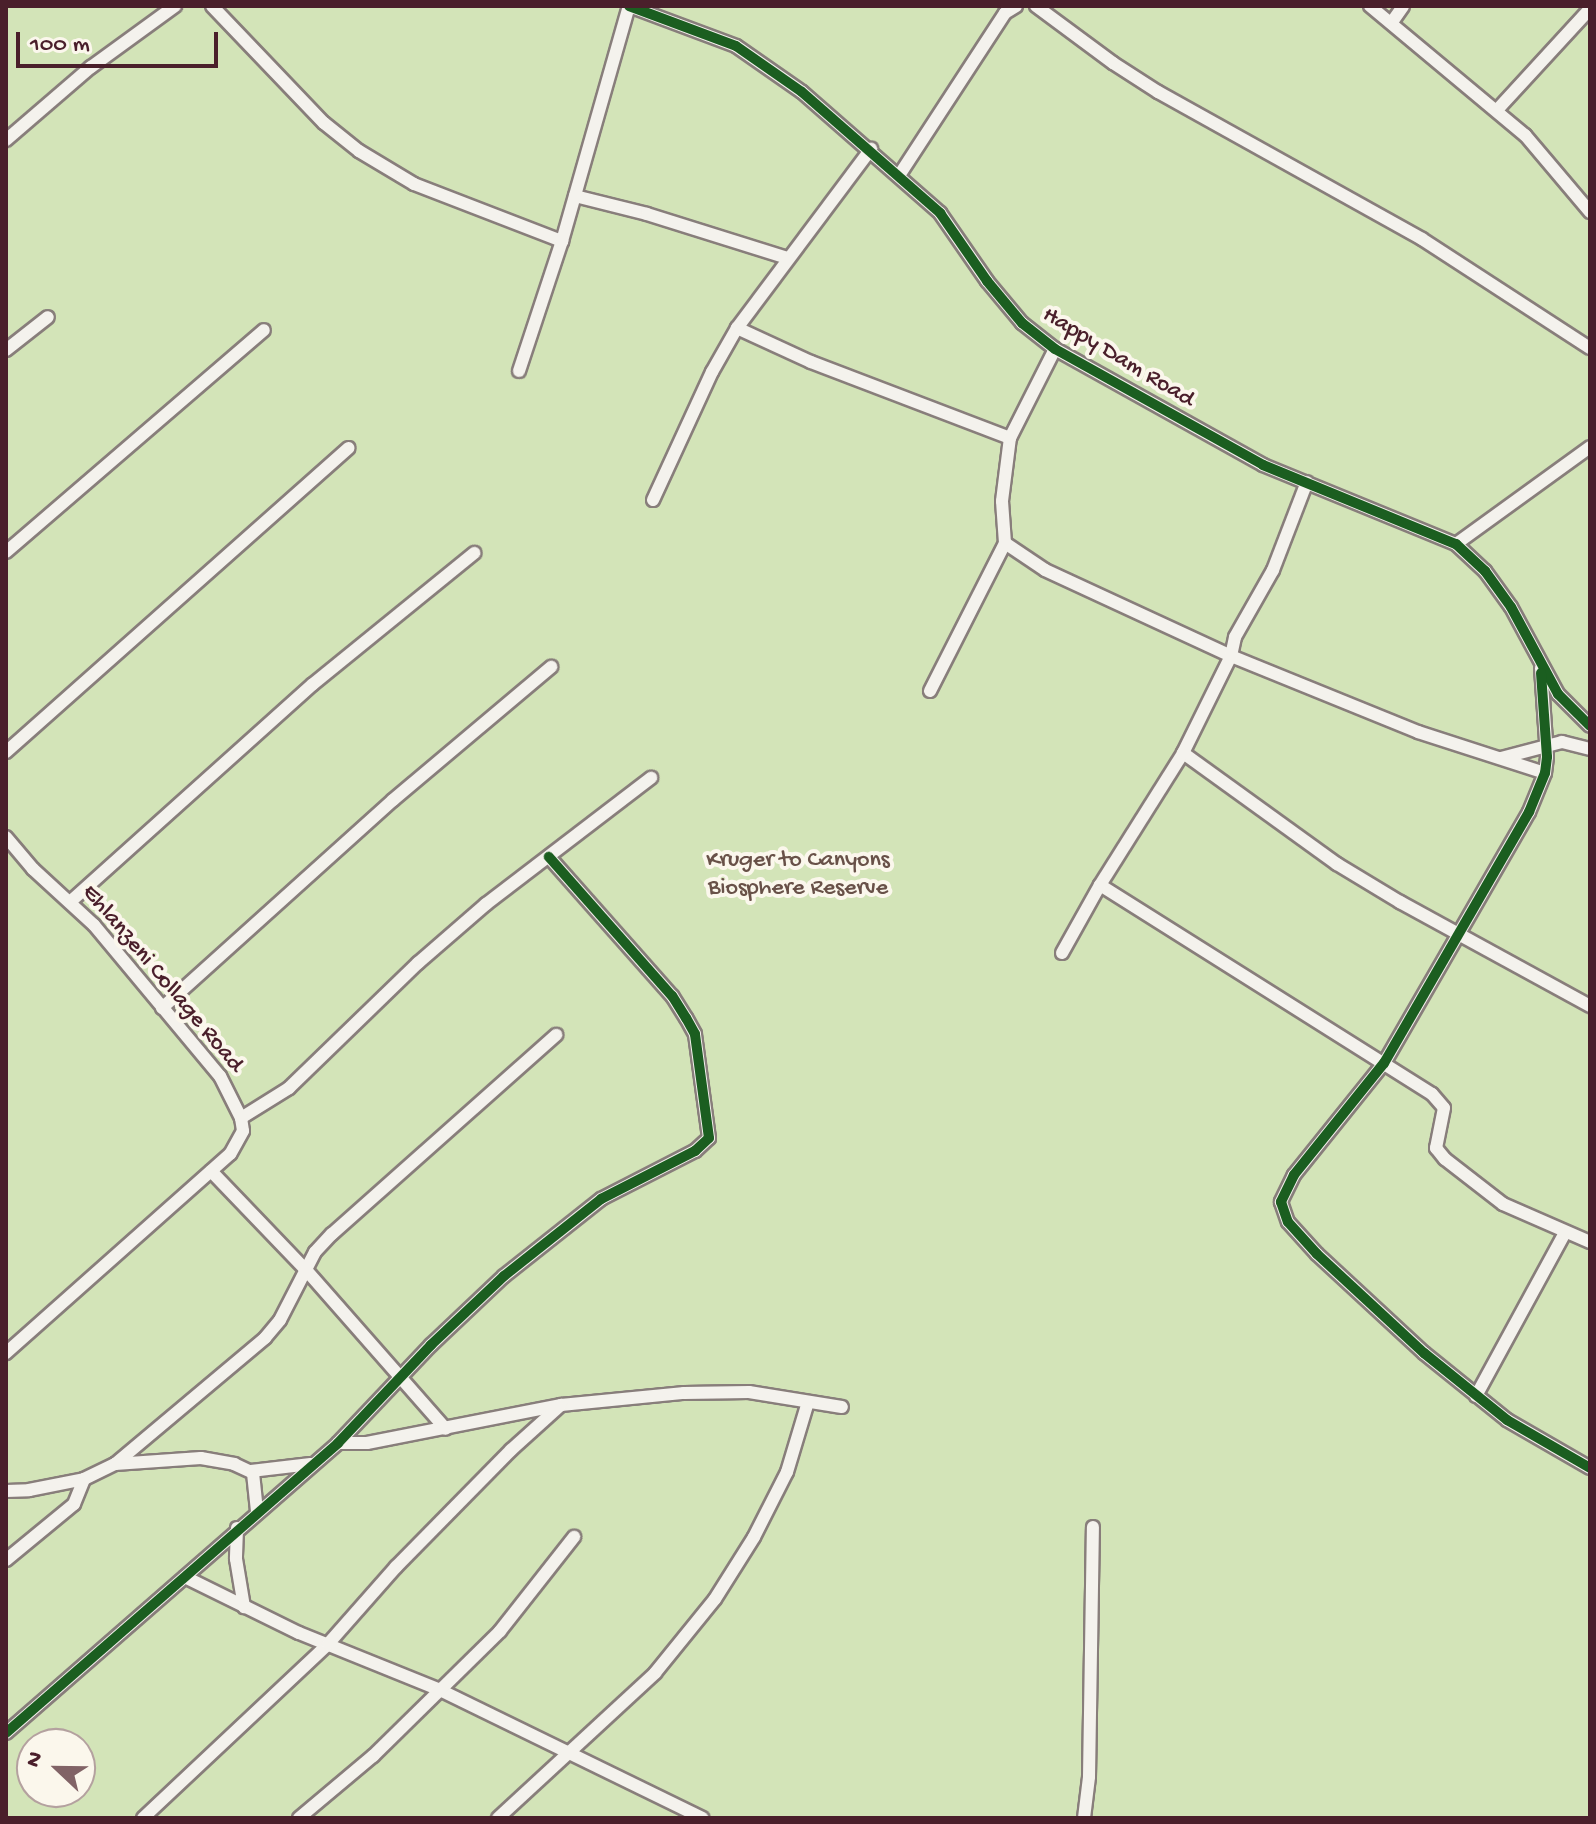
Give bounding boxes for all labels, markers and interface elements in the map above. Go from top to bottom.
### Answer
scale bar [20,16,222,66]
text: 100 m [30,31,90,60]
street label: Happy Dam Road [1037,301,1199,415]
park label: Kruger to Canyons Biosphere Reserve [706,847,890,903]
street label: Ehlanzeni Collage Road [75,879,249,1079]
north arrow [16,1728,96,1808]
text: N [21,1748,50,1771]

